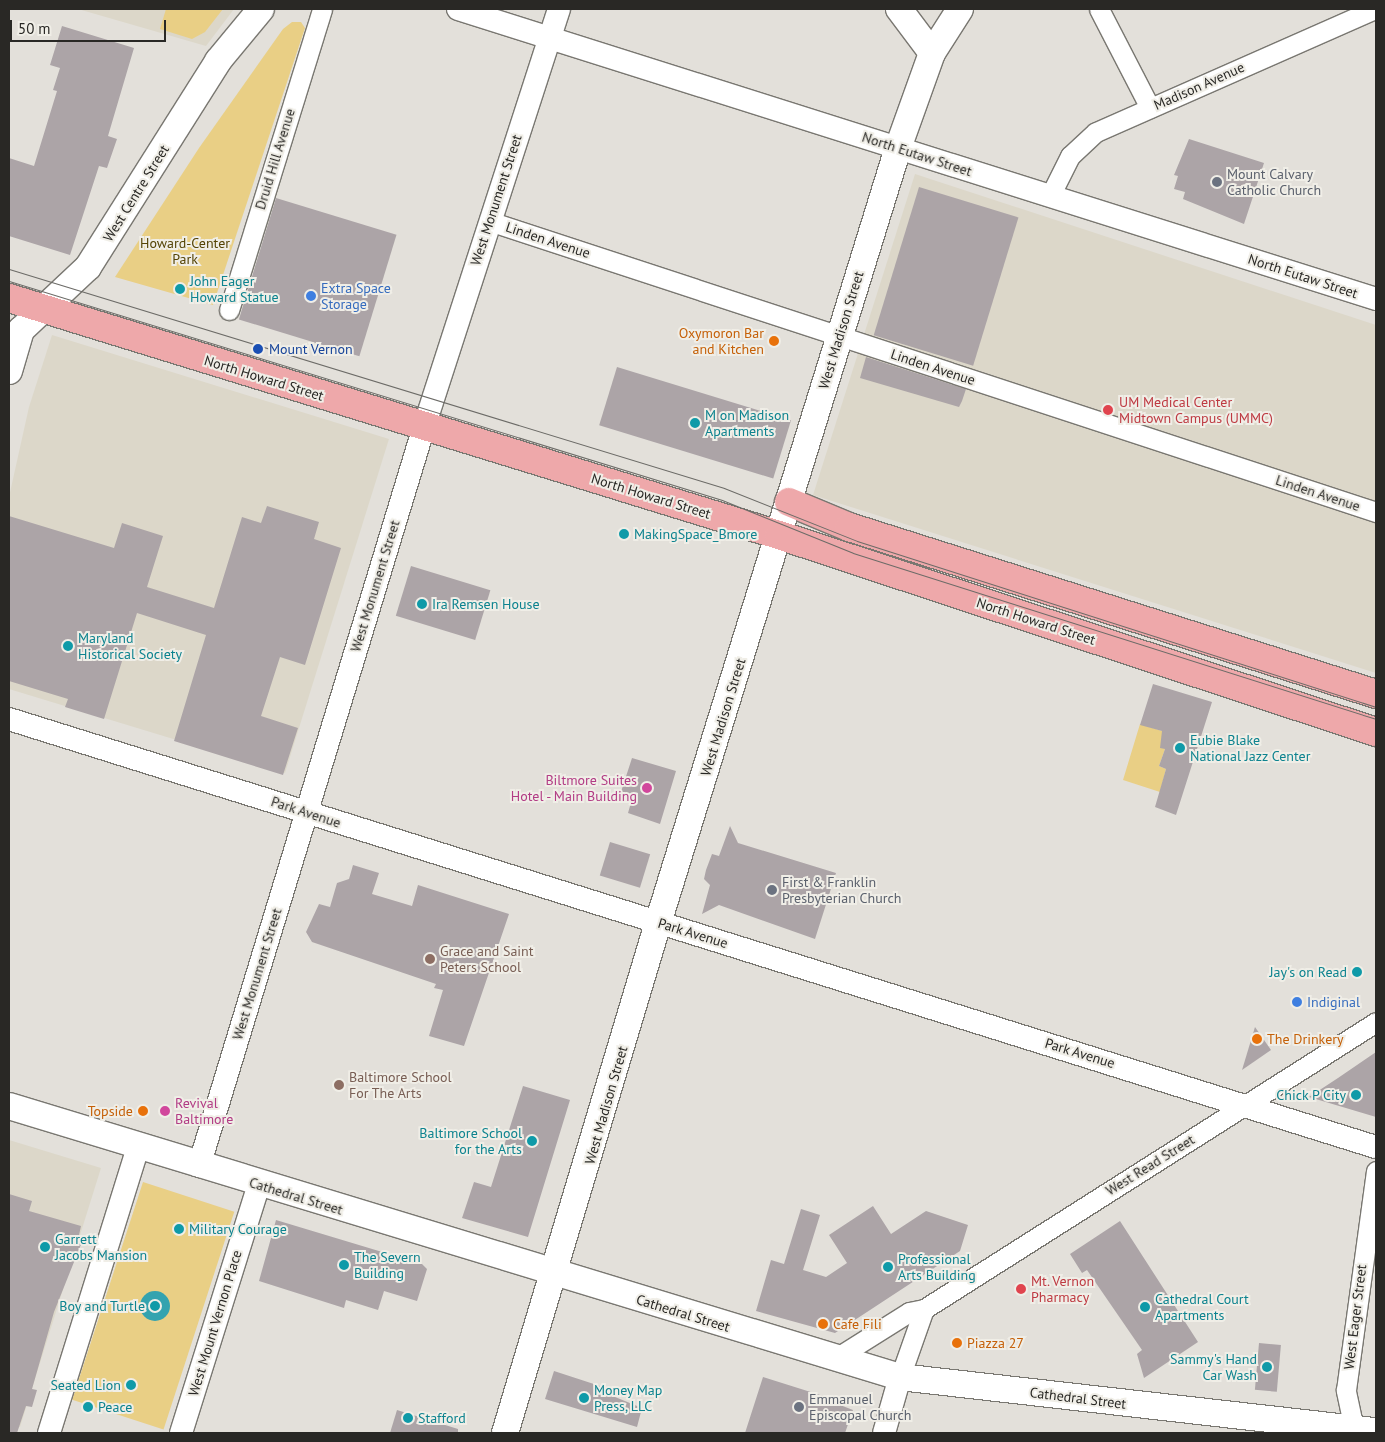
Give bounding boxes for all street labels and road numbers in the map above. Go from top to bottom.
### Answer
street label: Madison Avenue [1151,58,1247,114]
street label: Druid Hill Avenue [252,106,298,212]
street label: North Eutaw Street [860,128,974,180]
street label: West Monument Street [467,132,525,268]
street label: West Centre Street [99,142,173,244]
street label: Linden Avenue [503,218,593,262]
street label: North Eutaw Street [1246,250,1360,302]
street label: West Madison Street [815,269,867,391]
street label: Linden Avenue [888,345,978,389]
street label: North Howard Street [202,352,326,404]
street label: North Howard Street [589,470,713,522]
street label: Linden Avenue [1273,471,1363,515]
street label: West Monument Street [347,518,403,654]
street label: North Howard Street [974,594,1098,648]
street label: West Madison Street [697,656,749,778]
street label: Park Avenue [269,793,343,831]
street label: West Monument Street [229,906,285,1042]
street label: Park Avenue [656,914,730,952]
street label: Park Avenue [1043,1034,1117,1072]
street label: West Madison Street [581,1044,631,1166]
street label: West Read Street [1103,1131,1197,1199]
street label: Cathedral Street [247,1174,345,1218]
street label: West Mount Vernon Place [185,1248,245,1398]
street label: West Eager Street [1340,1263,1370,1371]
street label: Cathedral Street [634,1291,732,1335]
street label: Cathedral Street [1029,1384,1127,1412]

